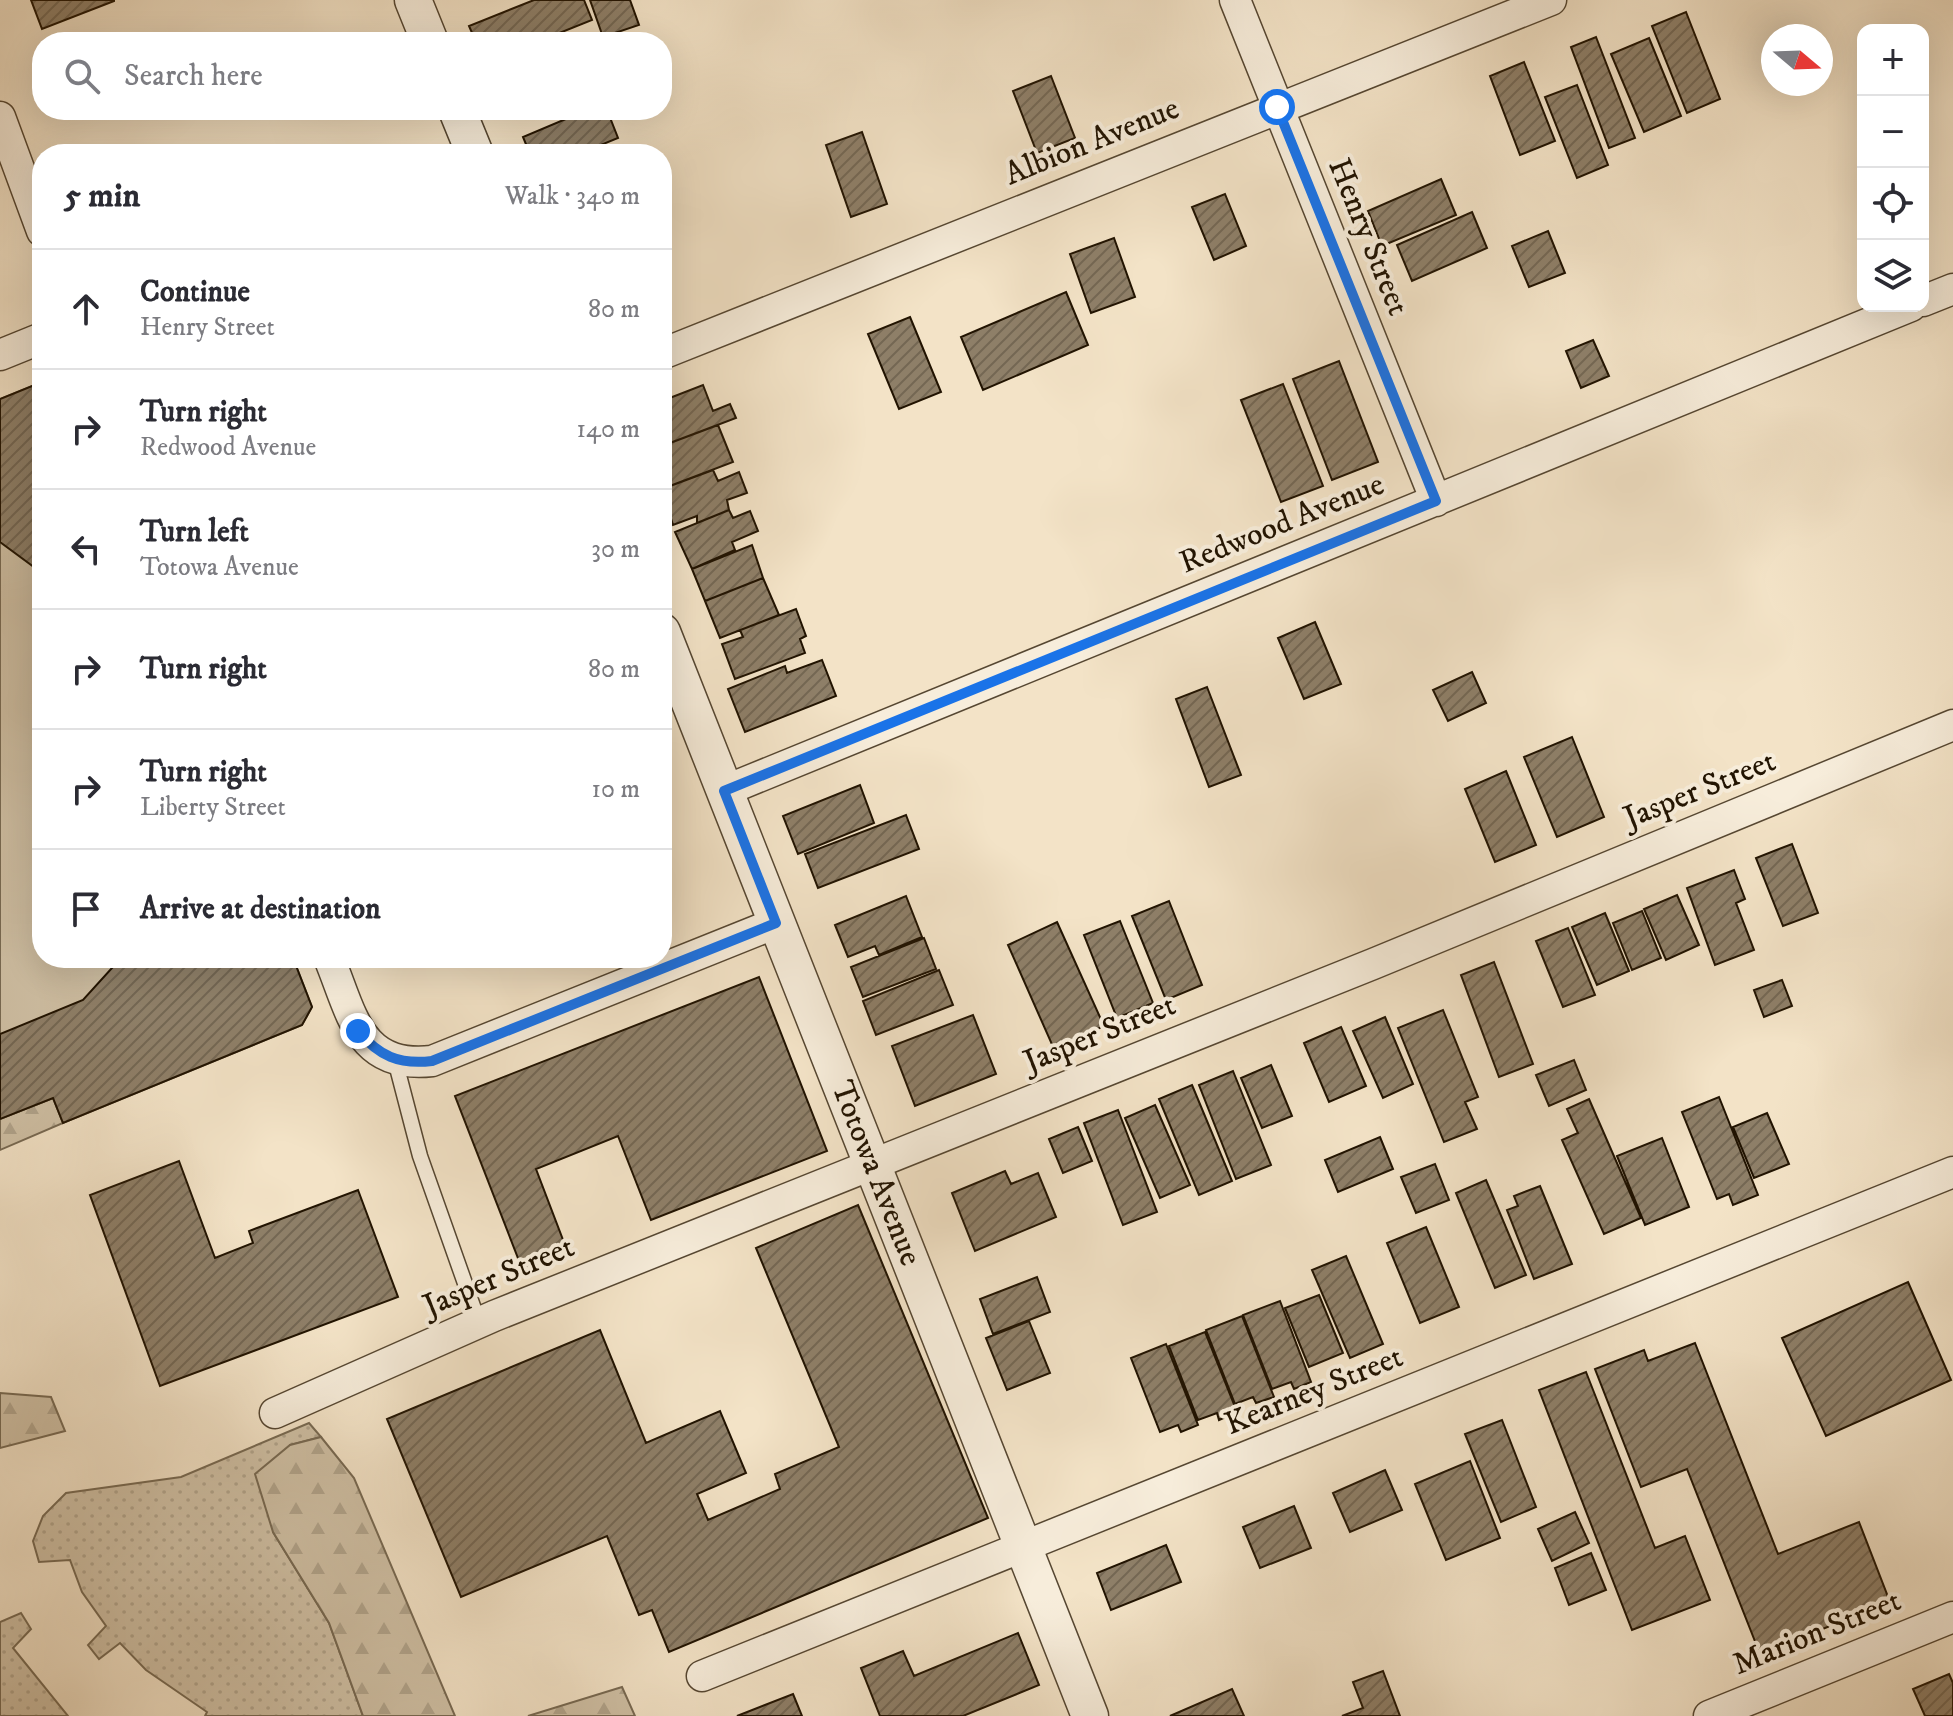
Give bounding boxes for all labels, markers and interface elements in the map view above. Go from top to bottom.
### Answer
north arrow [1761,24,1833,96]
map controls [1857,24,1929,312]
button: + [1857,24,1929,96]
search box [32,32,672,120]
icon: search [60,54,104,98]
text: Search here [124,58,263,95]
street label: Albion Avenue [999,89,1185,195]
route start [1259,89,1295,125]
button: − [1857,96,1929,168]
street label: Henry Street [1318,153,1418,321]
button: locate [1857,168,1929,240]
text: 5 min [64,175,140,217]
text: Walk · 340 m [505,180,640,213]
button: layers [1857,240,1929,312]
text: Continue [140,274,250,311]
icon: ahead [64,287,108,331]
text: 80 m [588,293,640,326]
text: Henry Street [140,311,275,344]
text: Turn right [140,394,267,431]
icon: right [64,407,108,451]
text: 140 m [576,413,640,446]
text: Redwood Avenue [140,431,316,464]
street label: Redwood Avenue [1174,465,1390,583]
text: Turn left [140,514,249,551]
icon: left [64,527,108,571]
text: 30 m [591,533,640,566]
text: Totowa Avenue [140,551,299,584]
icon: right [64,647,108,691]
text: Turn right [140,651,267,688]
text: 80 m [588,653,640,686]
street label: Jasper Street [1615,741,1782,840]
text: Turn right [140,754,267,791]
icon: right [64,767,108,811]
text: 10 m [591,773,640,806]
text: Liberty Street [140,791,286,824]
icon: arrive [64,887,108,931]
text: Arrive at destination [140,891,381,928]
street label: Jasper Street [1015,985,1182,1084]
route end [340,1013,376,1049]
street label: Totowa Avenue [821,1075,930,1272]
street label: Jasper Street [415,1227,581,1328]
street label: Kearney Street [1219,1337,1409,1445]
street label: Marion Street [1727,1581,1907,1685]

